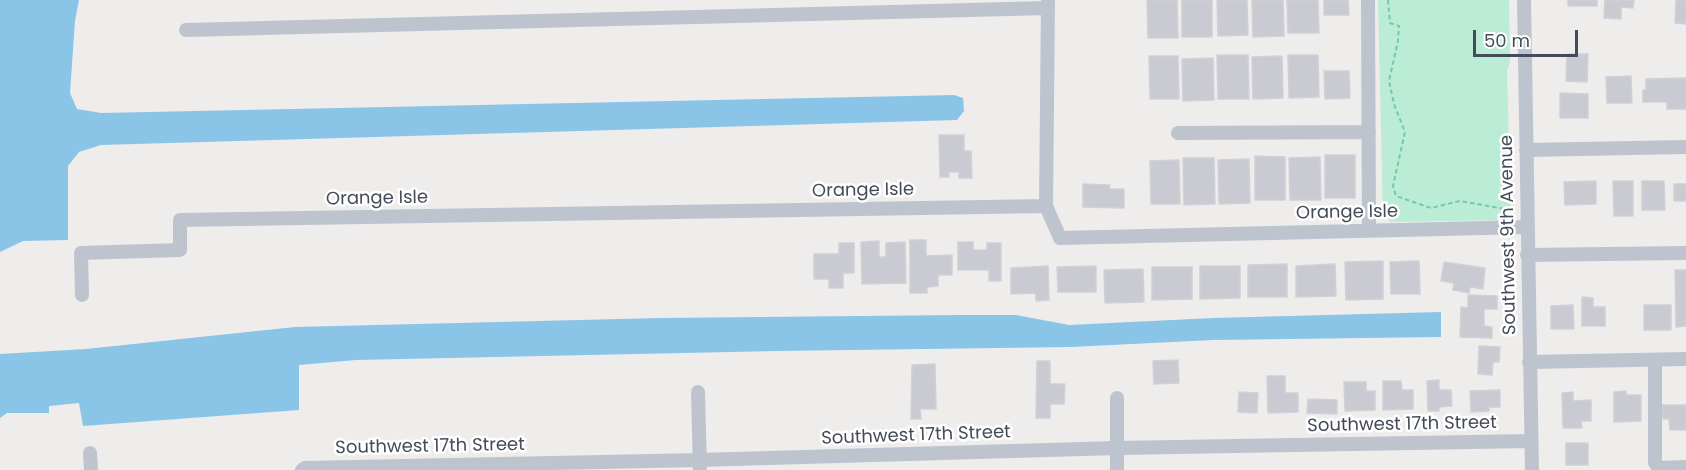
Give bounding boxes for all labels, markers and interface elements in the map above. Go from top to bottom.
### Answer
scale bar [1476,18,1581,56]
text: 50 m [1484,28,1530,53]
street label: Southwest 9th Avenue [1496,135,1522,335]
street label: Orange Isle [812,179,914,203]
street label: Orange Isle [326,187,428,211]
street label: Orange Isle [1296,201,1398,225]
street label: Southwest 17th Street [1307,413,1497,437]
street label: Southwest 17th Street [821,422,1011,450]
street label: Southwest 17th Street [335,435,525,459]

